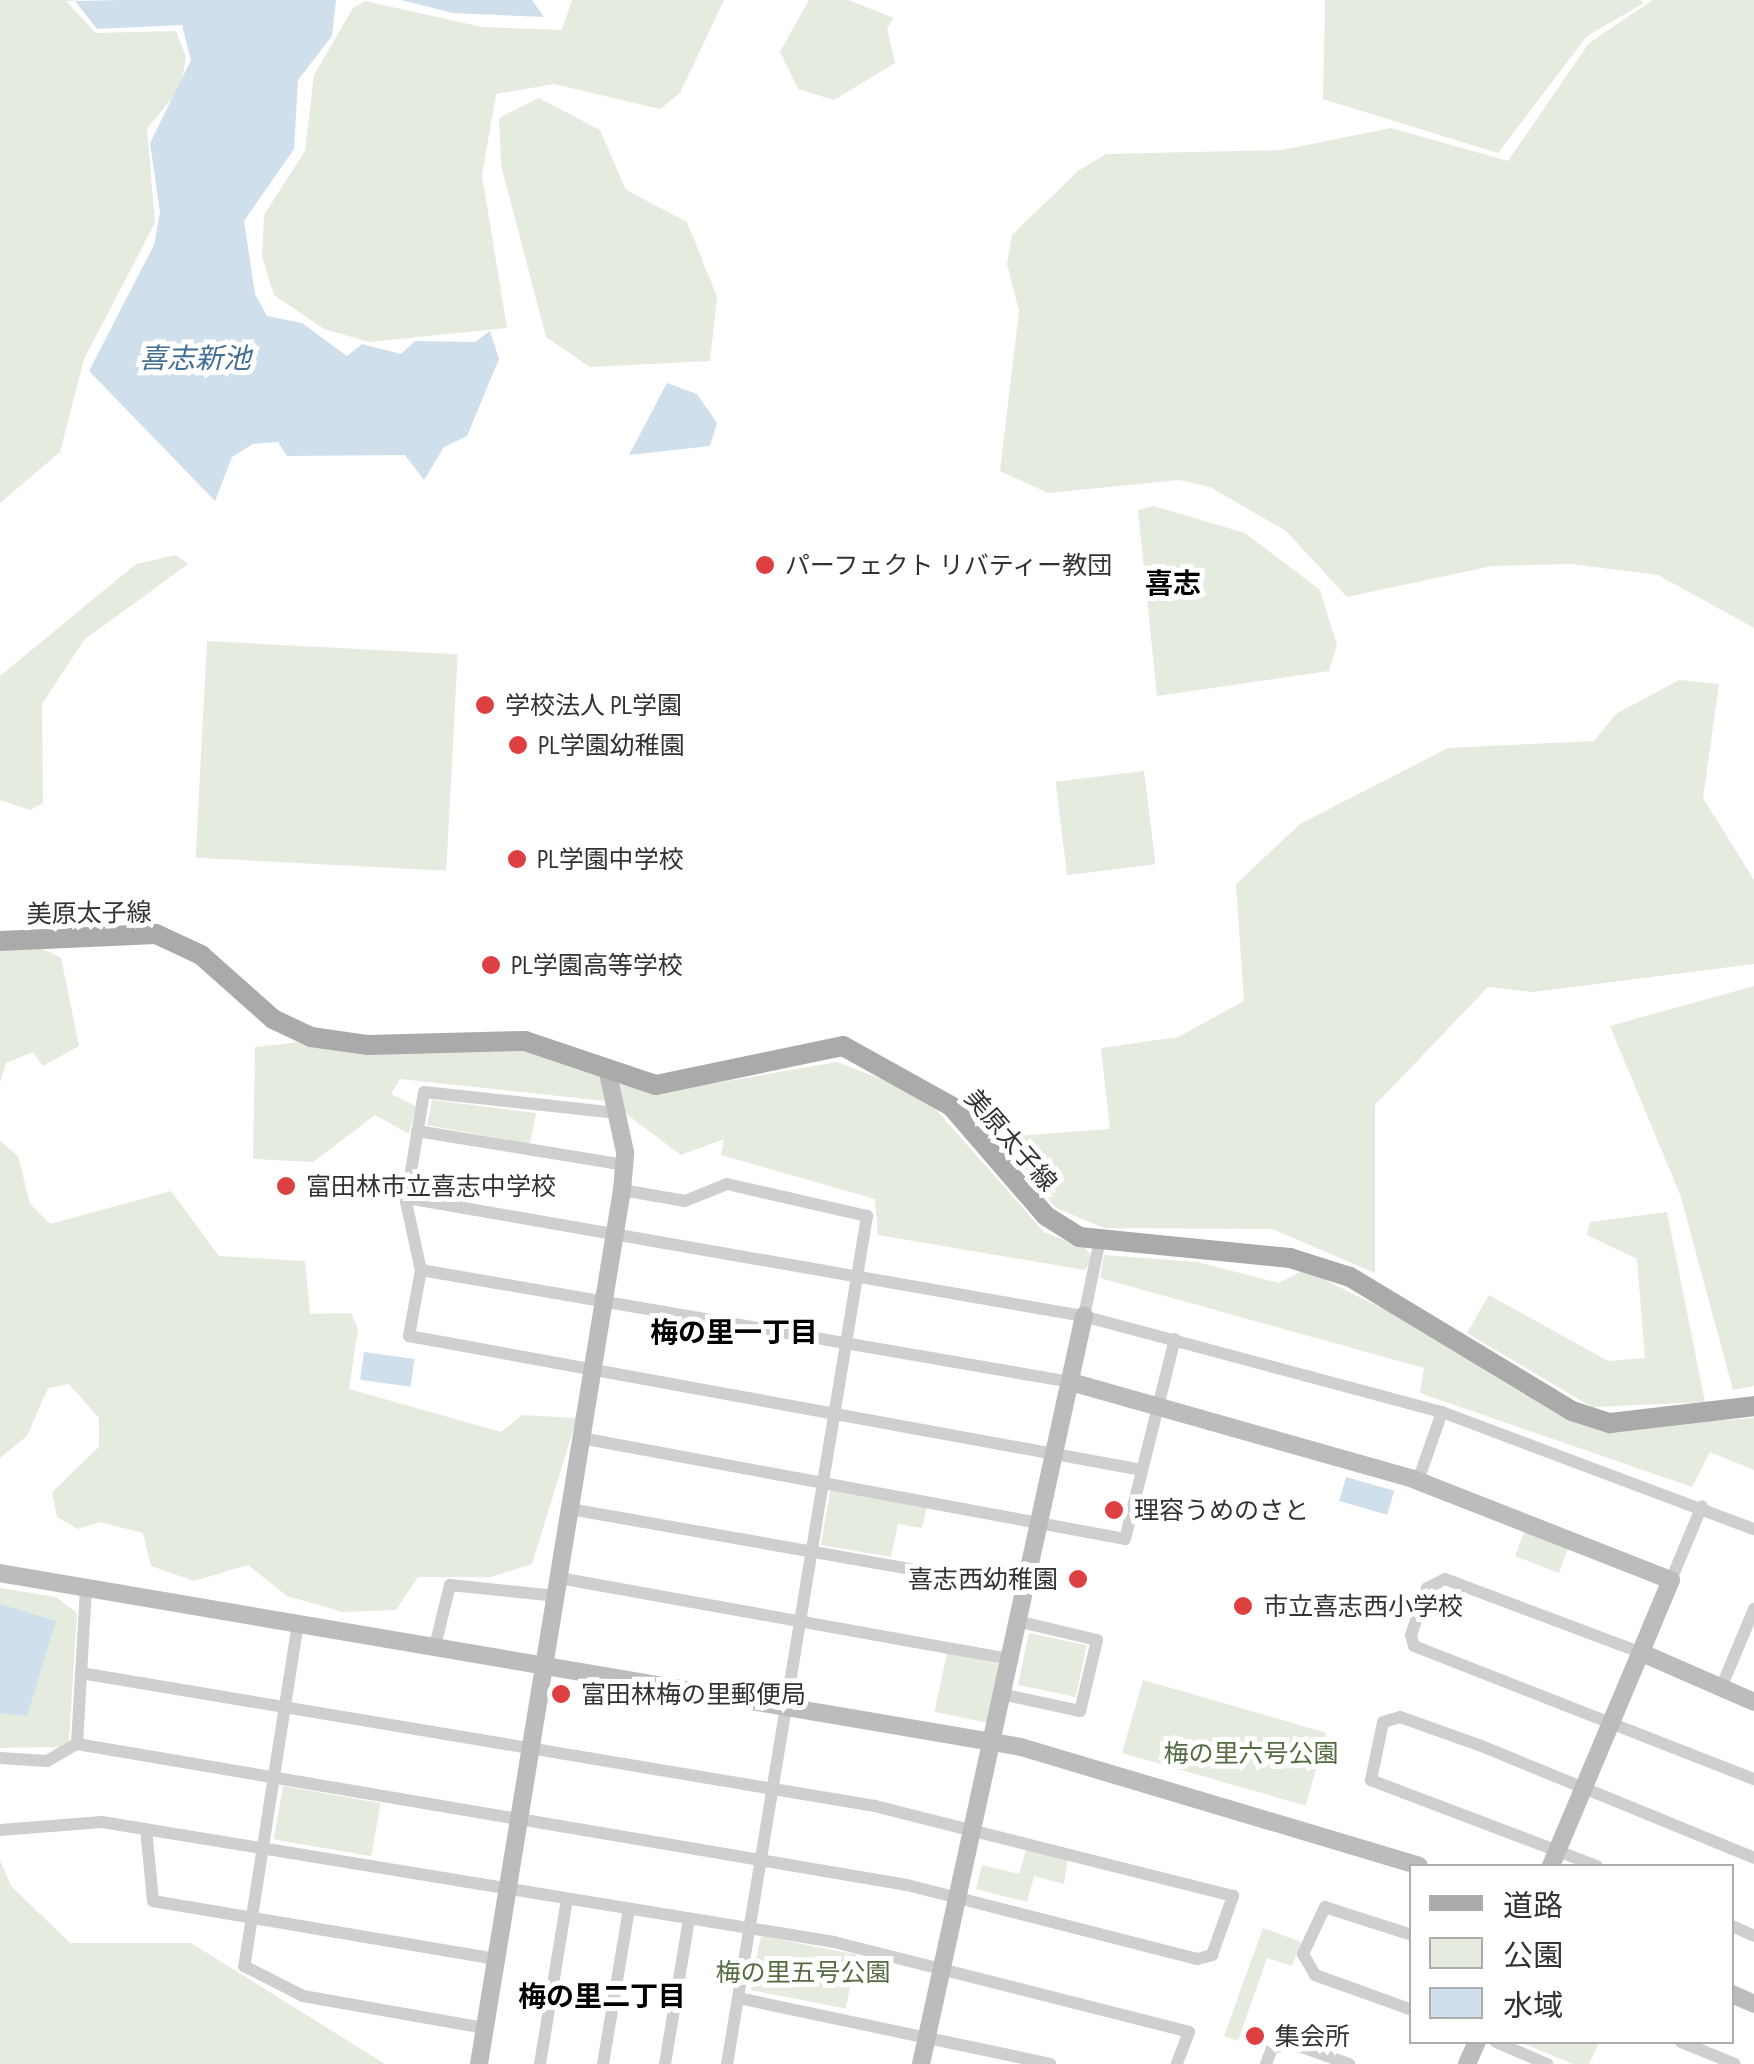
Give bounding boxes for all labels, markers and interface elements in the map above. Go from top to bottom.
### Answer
water label: 喜志新池 [139,341,251,375]
place label: パーフェクト リバティー教団 [785,550,1115,580]
marker: パーフェクト リバティー教団 [754,554,776,576]
district label: 喜志 [1145,566,1201,600]
place label: 学校法人 PL学園 [505,690,682,720]
marker: 学校法人 PL学園 [474,694,496,716]
place label: PL学園幼稚園 [538,730,685,760]
marker: PL学園幼稚園 [507,734,529,756]
place label: PL学園中学校 [537,844,684,874]
marker: PL学園中学校 [506,848,528,870]
street label: 美原太子線 [26,897,152,929]
place label: PL学園高等学校 [511,950,683,980]
marker: PL学園高等学校 [480,954,502,976]
street label: 美原太子線 [959,1083,1063,1197]
place label: 富田林市立喜志中学校 [306,1171,556,1201]
marker: 富田林市立喜志中学校 [275,1175,297,1197]
district label: 梅の里一丁目 [650,1315,818,1349]
place label: 理容うめのさと [1134,1495,1309,1525]
marker: 理容うめのさと [1103,1499,1125,1521]
place label: 喜志西幼稚園 [908,1564,1058,1594]
marker: 喜志西幼稚園 [1067,1568,1089,1590]
place label: 市立喜志西小学校 [1263,1591,1463,1621]
marker: 市立喜志西小学校 [1232,1595,1254,1617]
place label: 富田林梅の里郵便局 [581,1679,806,1709]
marker: 富田林梅の里郵便局 [550,1683,572,1705]
park label: 梅の里六号公園 [1164,1738,1338,1768]
legend [1409,1864,1734,2044]
text: 道路 [1503,1885,1563,1924]
text: 公園 [1503,1935,1563,1974]
park label: 梅の里五号公園 [716,1957,890,1987]
district label: 梅の里二丁目 [518,1979,686,2013]
text: 水域 [1503,1985,1563,2024]
place label: 集会所 [1275,2021,1350,2051]
marker: 集会所 [1244,2025,1266,2047]

